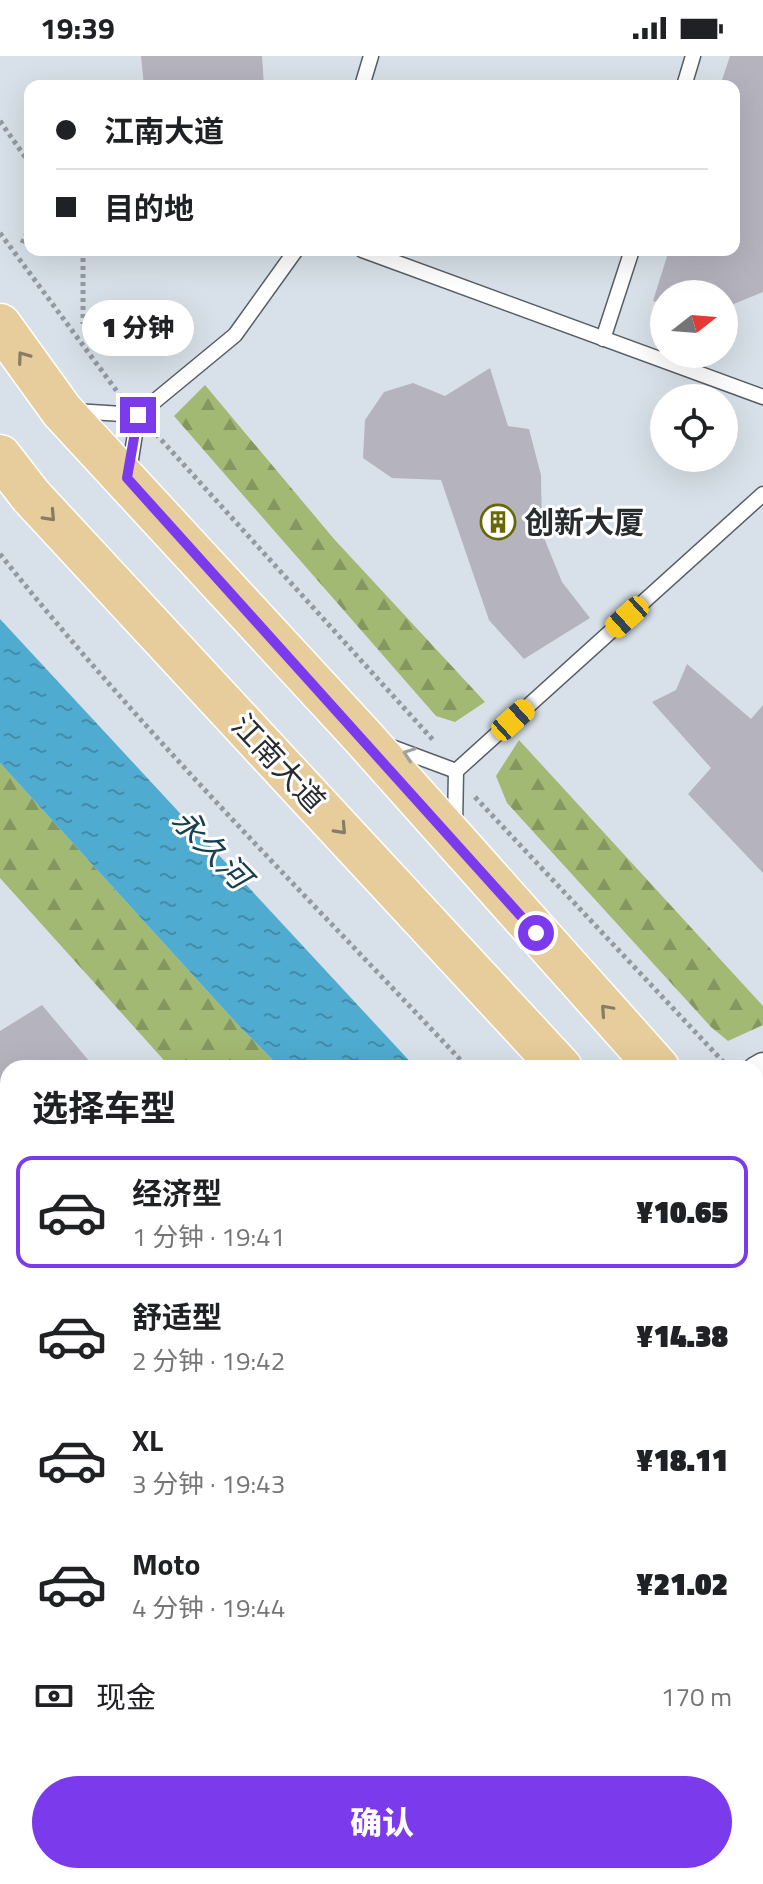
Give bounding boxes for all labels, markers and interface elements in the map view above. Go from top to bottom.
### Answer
text: 19:39 [40,5,115,51]
text: 江南大道 [104,108,224,154]
text: 目的地 [104,185,194,231]
north arrow [650,280,738,368]
map controls [650,280,738,472]
callout: 1 分钟 [82,299,194,355]
text: 1 分钟 [102,308,174,347]
one-way arrow [18,351,33,365]
button: locate [650,384,738,472]
route end [120,397,156,433]
place label: 创新大厦 [524,499,644,545]
building icon: 创新大厦 [479,503,517,541]
one-way arrow [40,507,55,521]
car [601,592,653,642]
car [487,695,539,745]
street label: 江南大道 [221,703,337,823]
one-way arrow [403,747,417,764]
water label: 永久河 [161,797,267,904]
one-way arrow [331,820,345,835]
route start [518,915,554,951]
one-way arrow [601,1005,615,1020]
text: 选择车型 [32,1080,176,1135]
text: 经济型 [132,1170,222,1216]
icon: car [36,1176,108,1248]
text: ¥10.65 [636,1189,728,1235]
text: 1 分钟 · 19:41 [132,1217,285,1256]
text: 舒适型 [132,1294,222,1340]
icon: car [36,1300,108,1372]
text: ¥14.38 [636,1313,728,1359]
text: 2 分钟 · 19:42 [132,1341,285,1380]
text: XL [132,1417,163,1463]
icon: car [36,1424,108,1496]
text: ¥18.11 [636,1437,728,1483]
text: 3 分钟 · 19:43 [132,1464,285,1503]
text: Moto [132,1541,200,1587]
icon: car [36,1548,108,1620]
text: ¥21.02 [636,1561,728,1607]
text: 4 分钟 · 19:44 [132,1588,285,1627]
icon: cash [32,1674,76,1718]
text: 现金 [96,1674,156,1720]
text: 170 m [661,1677,732,1716]
button: 确认 [32,1776,732,1868]

